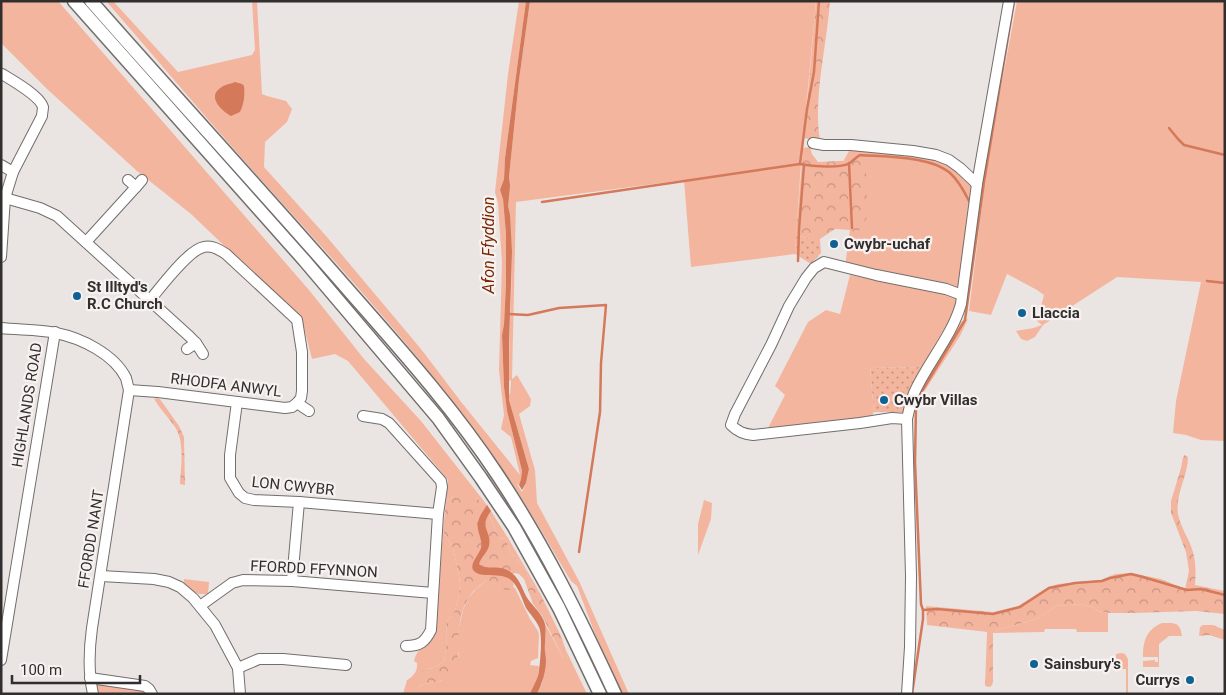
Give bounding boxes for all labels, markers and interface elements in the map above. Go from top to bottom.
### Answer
water label: Afon Ffyddion [479,197,498,294]
place label: Cwybr-uchaf [844,235,931,253]
marker: Cwybr-uchaf [828,238,840,250]
place label: St Illtyd's R.C Church [87,278,163,313]
marker: St Illtyd's R.C Church [71,290,83,302]
place label: Llaccia [1032,304,1080,322]
marker: Llaccia [1016,307,1028,319]
street label: HIGHLANDS ROAD [8,341,46,469]
street label: RHODFA ANWYL [170,369,282,401]
place label: Cwybr Villas [894,391,978,409]
marker: Cwybr Villas [878,394,890,406]
street label: LON CWYBR [251,473,335,499]
street label: FFORDD NANT [74,488,108,590]
street label: FFORDD FFYNNON [250,557,378,581]
scale bar [12,652,140,684]
place label: Sainsbury's [1044,655,1121,673]
marker: Sainsbury's [1028,658,1040,670]
text: 100 m [20,661,62,679]
place label: Currys [1135,671,1180,689]
marker: Currys [1184,674,1196,686]

